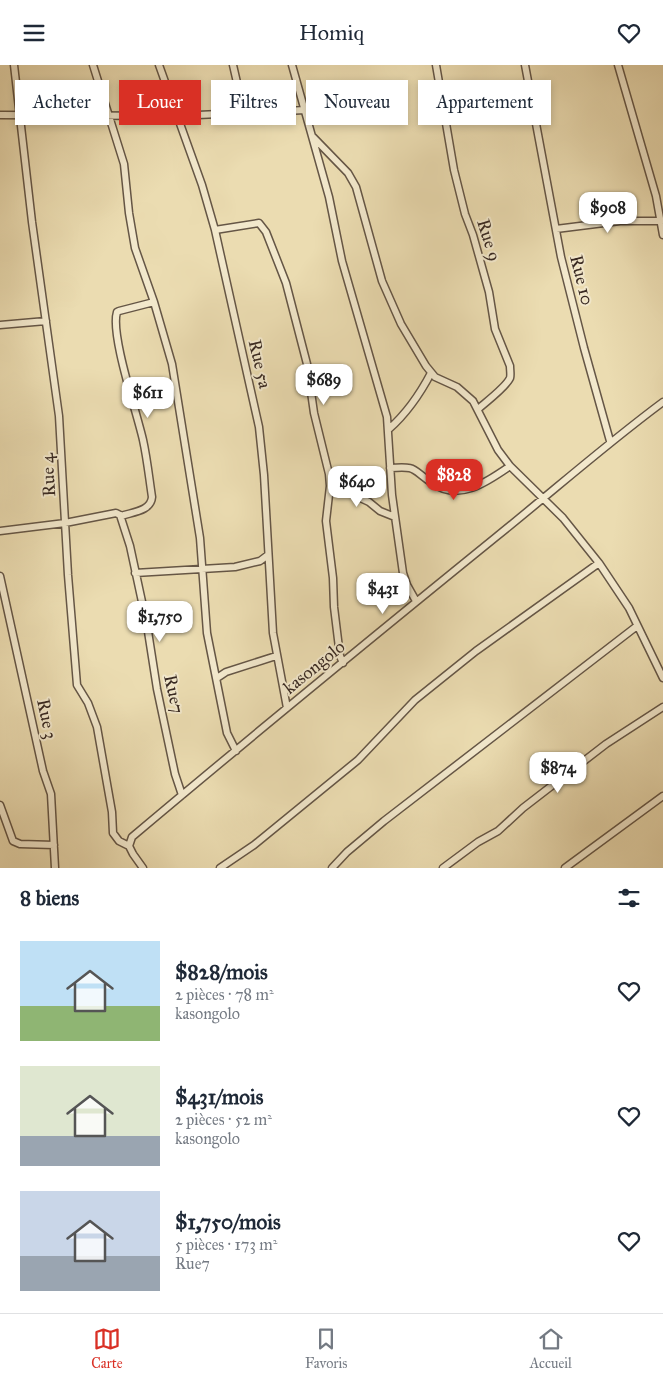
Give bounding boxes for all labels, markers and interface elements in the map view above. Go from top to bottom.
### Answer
icon: menu [20,19,48,47]
text: Homiq [299,19,364,46]
icon: heart [615,19,643,47]
chip: Acheter [15,80,109,125]
chip: Louer [119,80,201,125]
chip: Filtres [211,80,296,125]
chip: Nouveau [306,80,408,125]
chip: Appartement [418,80,551,125]
pin: $908 [578,191,638,234]
text: $908 [590,198,626,217]
street label: Rue 9 [472,216,506,264]
street label: Rue 10 [565,253,599,307]
street label: Rue 5a [244,337,276,391]
pin: $689 [294,363,354,406]
text: $689 [307,370,341,389]
pin: $611 [118,377,178,419]
text: $611 [133,383,163,402]
street label: Rue 4 [36,452,60,497]
pin: $828 [424,459,484,501]
pin: $640 [327,465,387,508]
text: $828 [437,465,471,484]
text: $640 [339,472,375,491]
pin: $431 [353,573,413,615]
text: $431 [367,579,399,598]
pin: $1,750 [119,601,201,643]
text: $1,750 [138,607,182,626]
street label: kasongolo [279,635,350,699]
street label: Rue7 [159,673,189,715]
street label: Rue 3 [32,697,62,741]
pin: $874 [528,751,588,794]
text: $874 [540,758,576,777]
icon: filters [615,884,643,912]
text: 8 biens [20,885,79,911]
text: $828/mois [175,959,268,985]
icon: home [60,961,120,1021]
icon: heart [615,977,643,1005]
text: 2 pièces · 78 m² [175,985,274,1004]
text: kasongolo [175,1004,240,1023]
text: $431/mois [175,1084,263,1110]
icon: home [60,1086,120,1146]
icon: heart [615,1102,643,1130]
text: 2 pièces · 52 m² [175,1110,272,1129]
text: kasongolo [175,1129,240,1148]
text: $1,750/mois [175,1209,281,1235]
icon: home [60,1211,120,1271]
icon: heart [615,1227,643,1255]
text: 5 pièces · 173 m² [175,1235,277,1254]
text: Rue7 [175,1254,210,1273]
tab: Carte [91,1325,123,1372]
tab: Favoris [305,1325,347,1372]
tab: Accueil [530,1325,572,1372]

